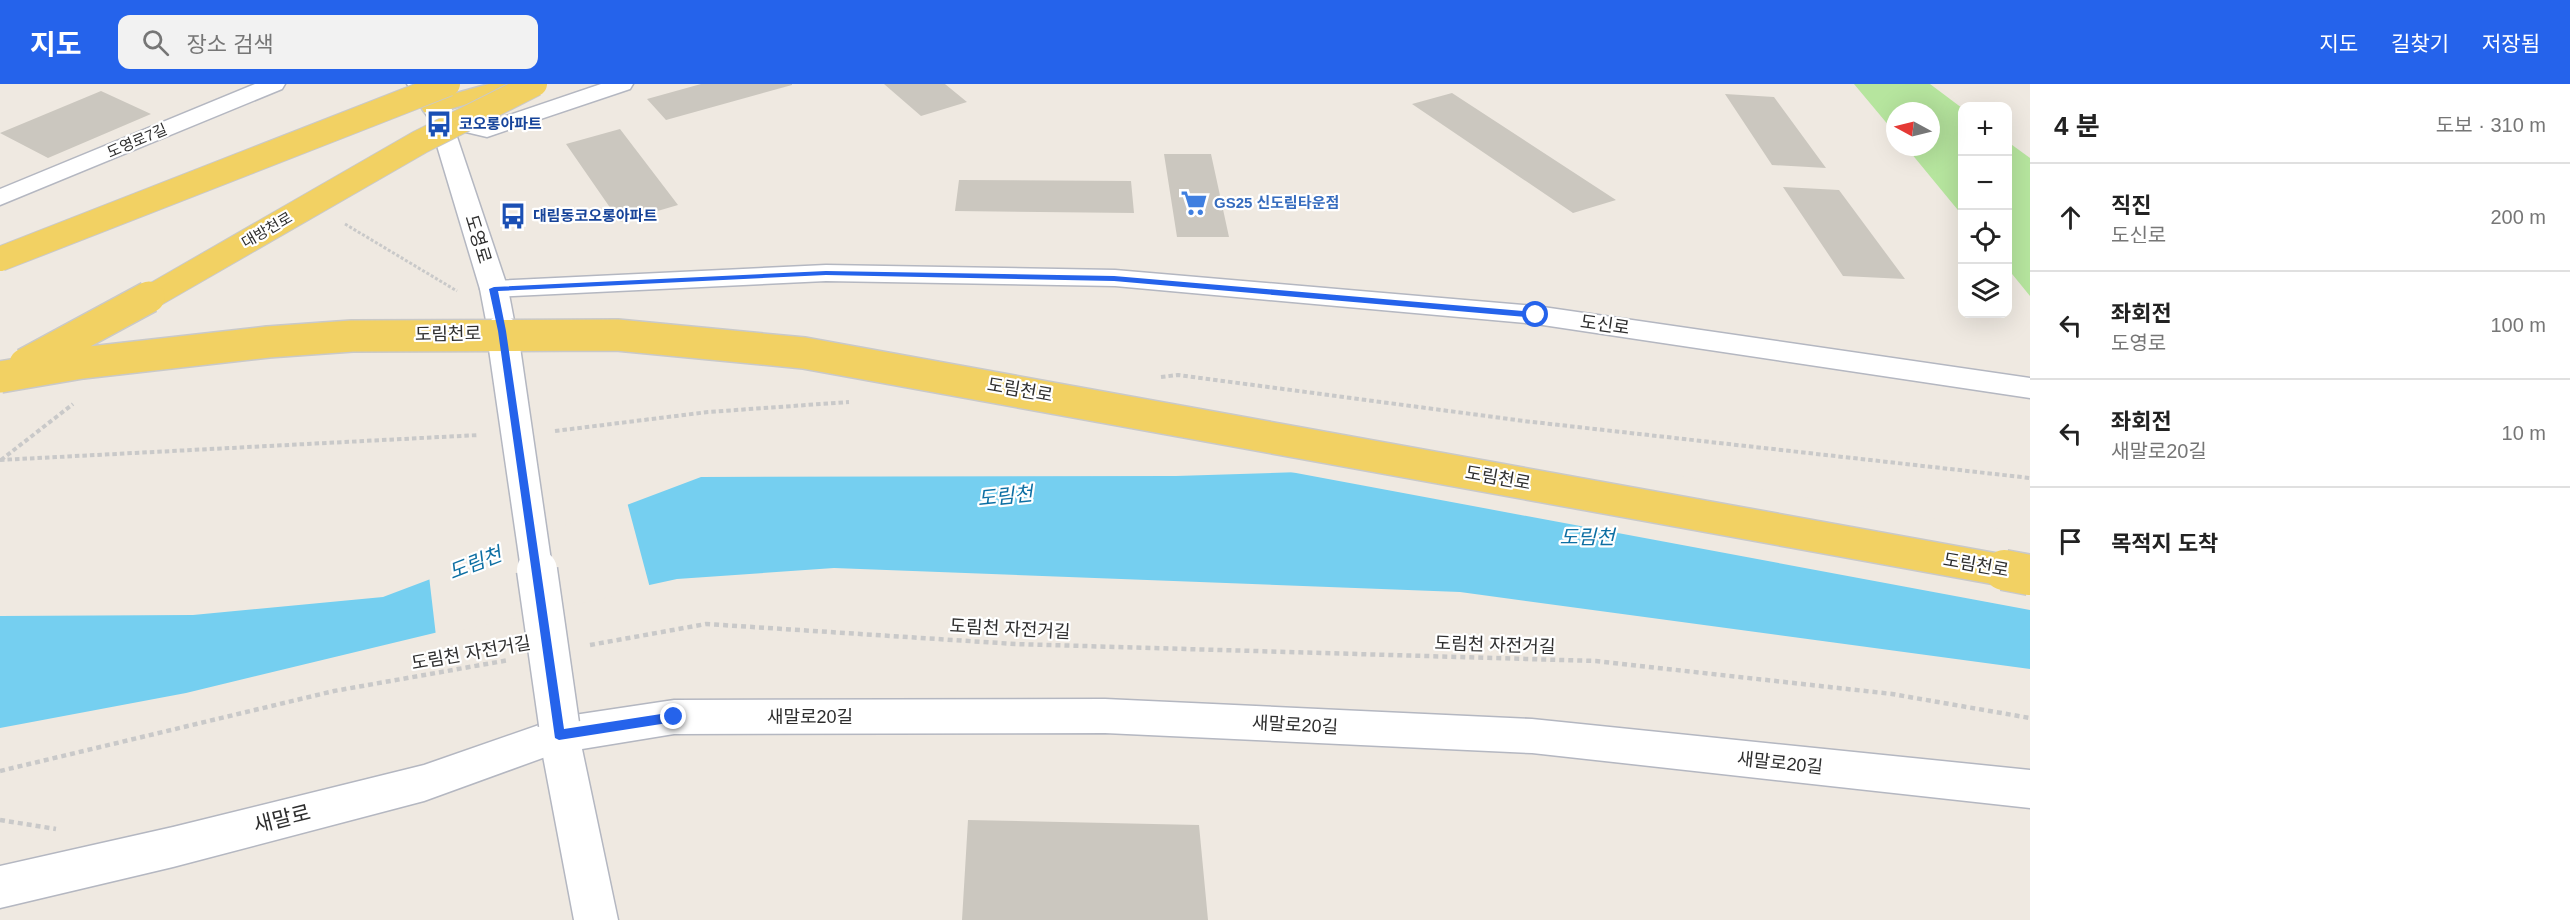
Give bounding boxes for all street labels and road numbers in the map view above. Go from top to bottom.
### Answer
street label: 도영로7길 [104,120,169,161]
street label: 대방천로 [239,208,295,251]
street label: 도영로 [461,212,495,266]
street label: 도신로 [1579,312,1631,338]
street label: 도림천로 [415,323,481,345]
street label: 도림천로 [986,374,1054,406]
street label: 도림천로 [1464,462,1532,494]
street label: 도림천로 [1942,549,2010,581]
street label: 도림천 자전거길 [949,616,1071,642]
street label: 도림천 자전거길 [410,633,532,673]
street label: 도림천 자전거길 [1434,633,1556,657]
street label: 새말로20길 [767,707,853,727]
street label: 새말로20길 [1251,713,1339,737]
street label: 새말로20길 [1736,749,1824,777]
street label: 새말로 [251,800,313,837]

